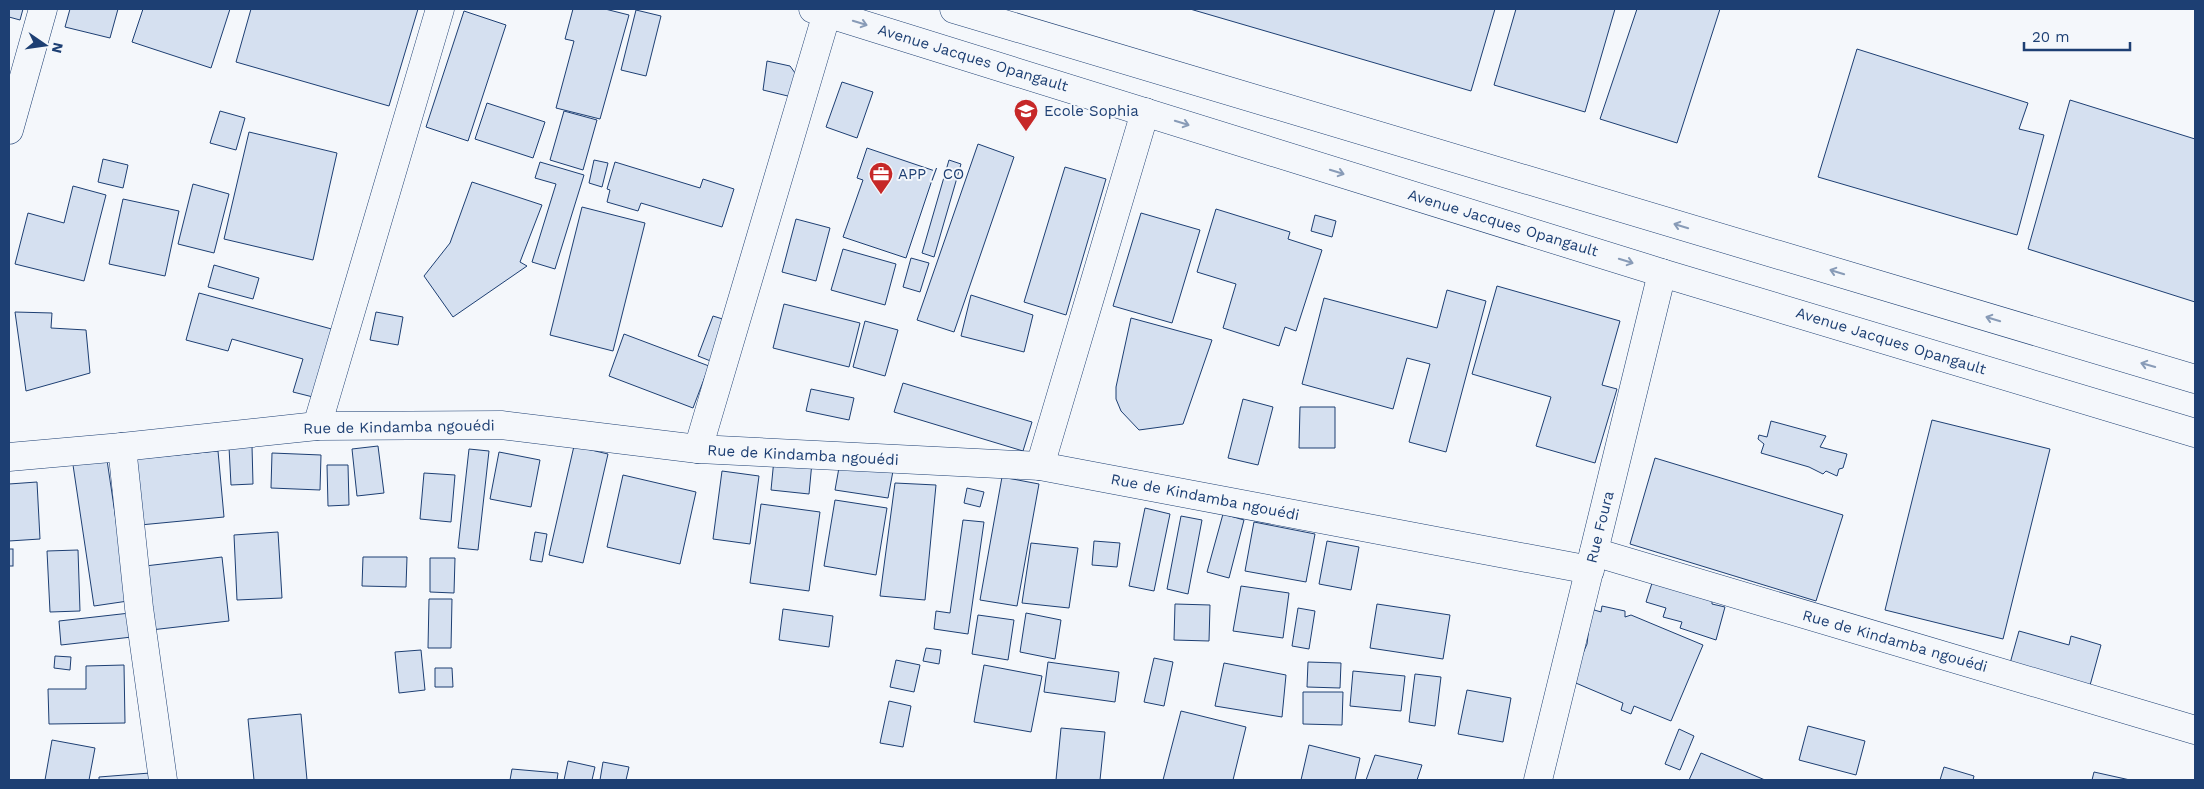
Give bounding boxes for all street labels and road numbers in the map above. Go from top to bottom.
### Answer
street label: Avenue Jacques Opangault [876,20,1071,96]
street label: Avenue Jacques Opangault [1406,185,1601,261]
street label: Avenue Jacques Opangault [1794,303,1989,379]
street label: Rue de Kindamba ngouédi [303,416,495,438]
street label: Rue de Kindamba ngouédi [707,441,899,469]
street label: Rue de Kindamba ngouédi [1109,470,1301,524]
street label: Rue Foura [1582,489,1618,565]
street label: Rue de Kindamba ngouédi [1800,606,1990,676]

